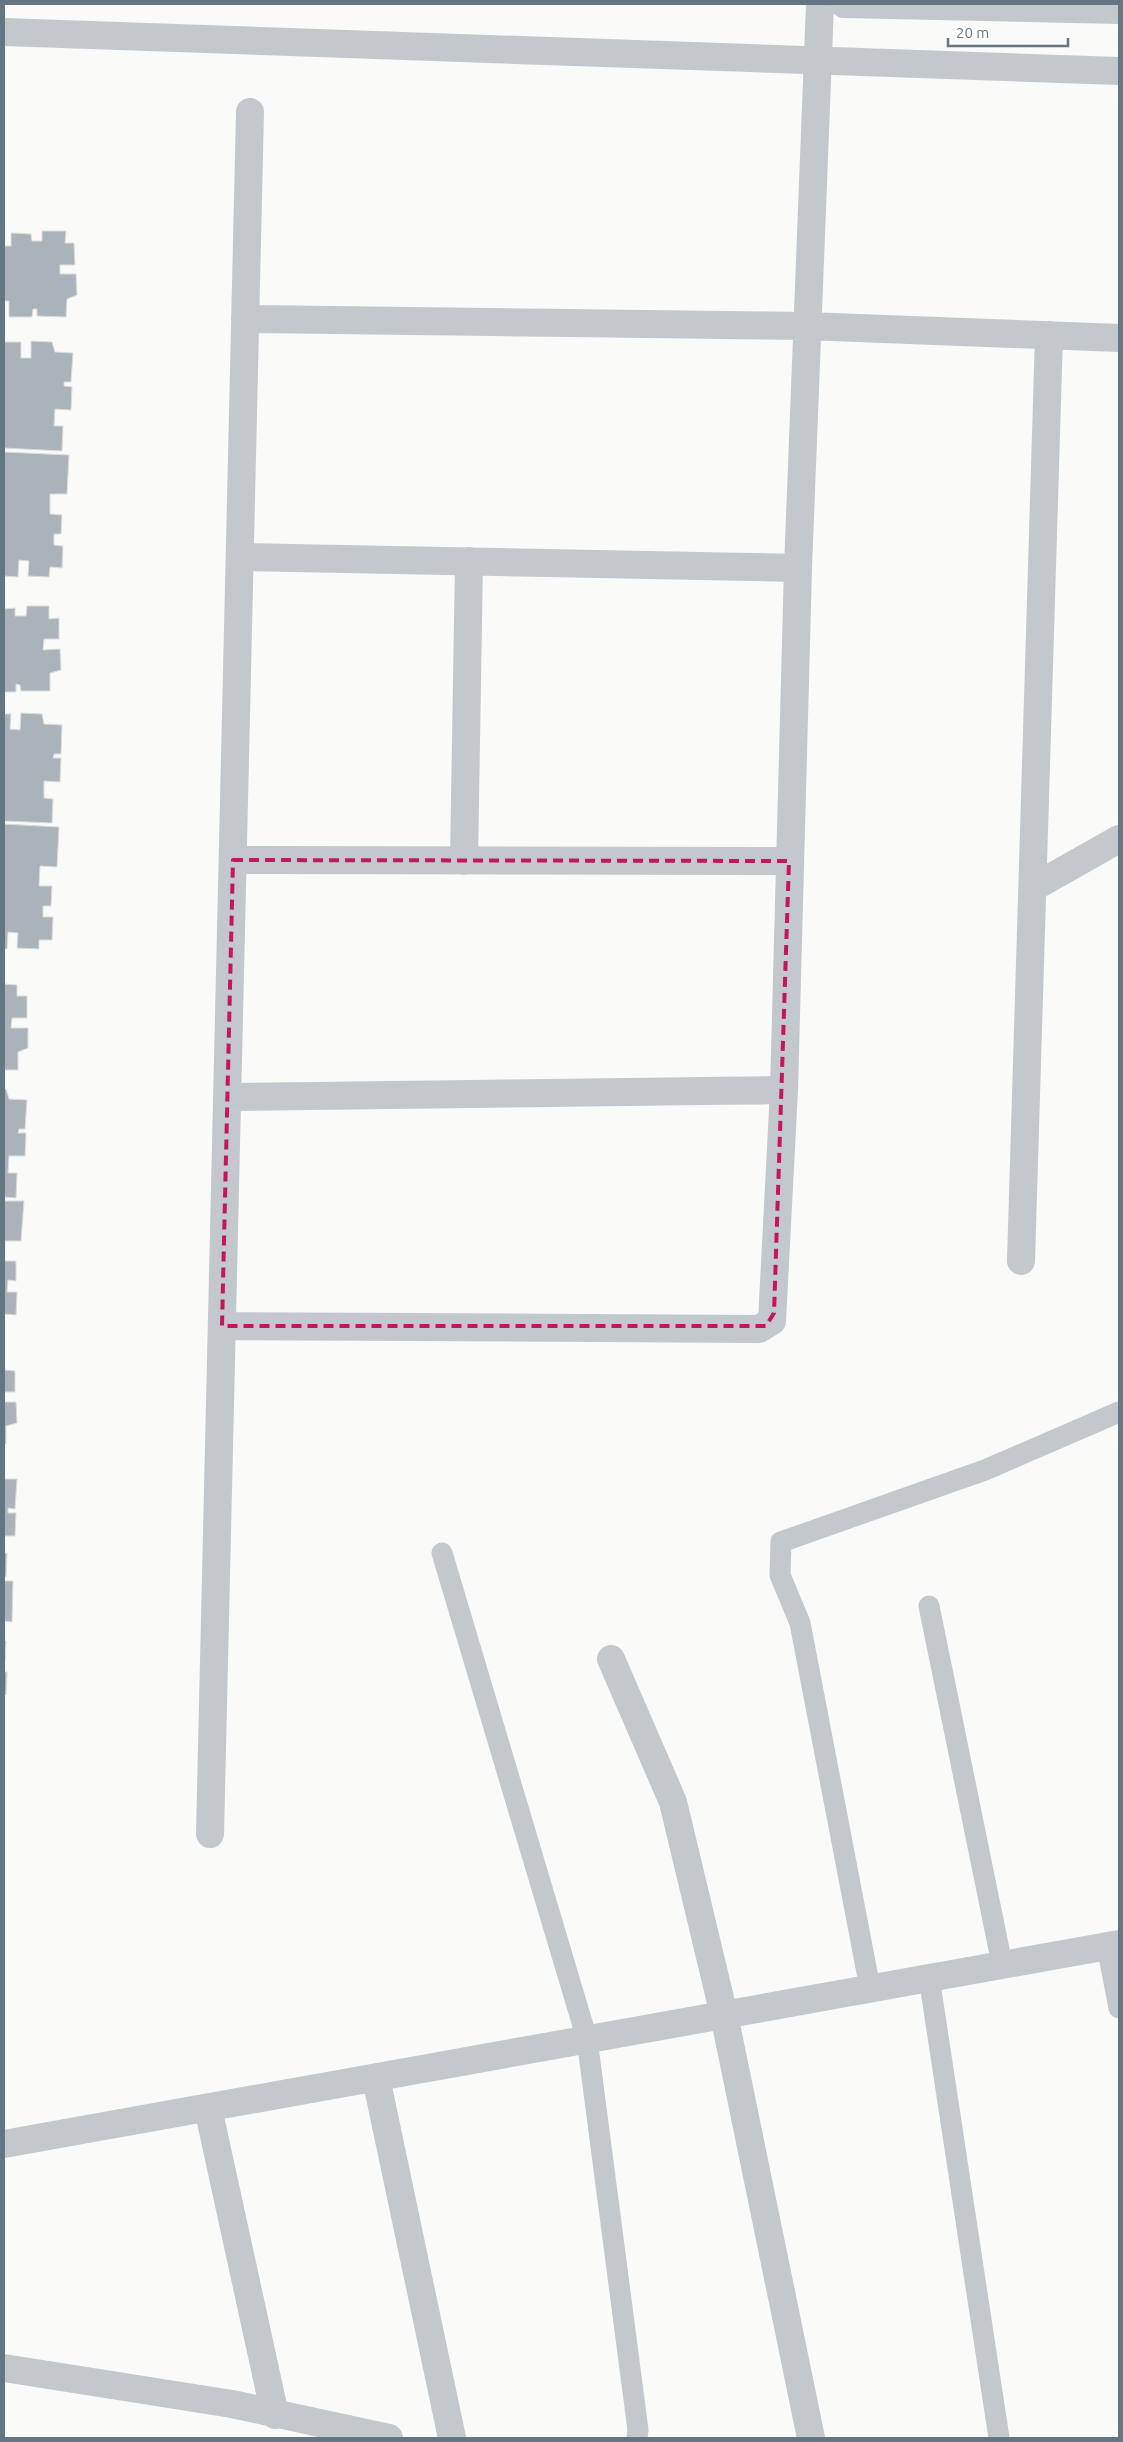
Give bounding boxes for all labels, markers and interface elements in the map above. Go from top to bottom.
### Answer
scale bar [948,15,1068,47]
text: 20 m [956,24,989,41]

